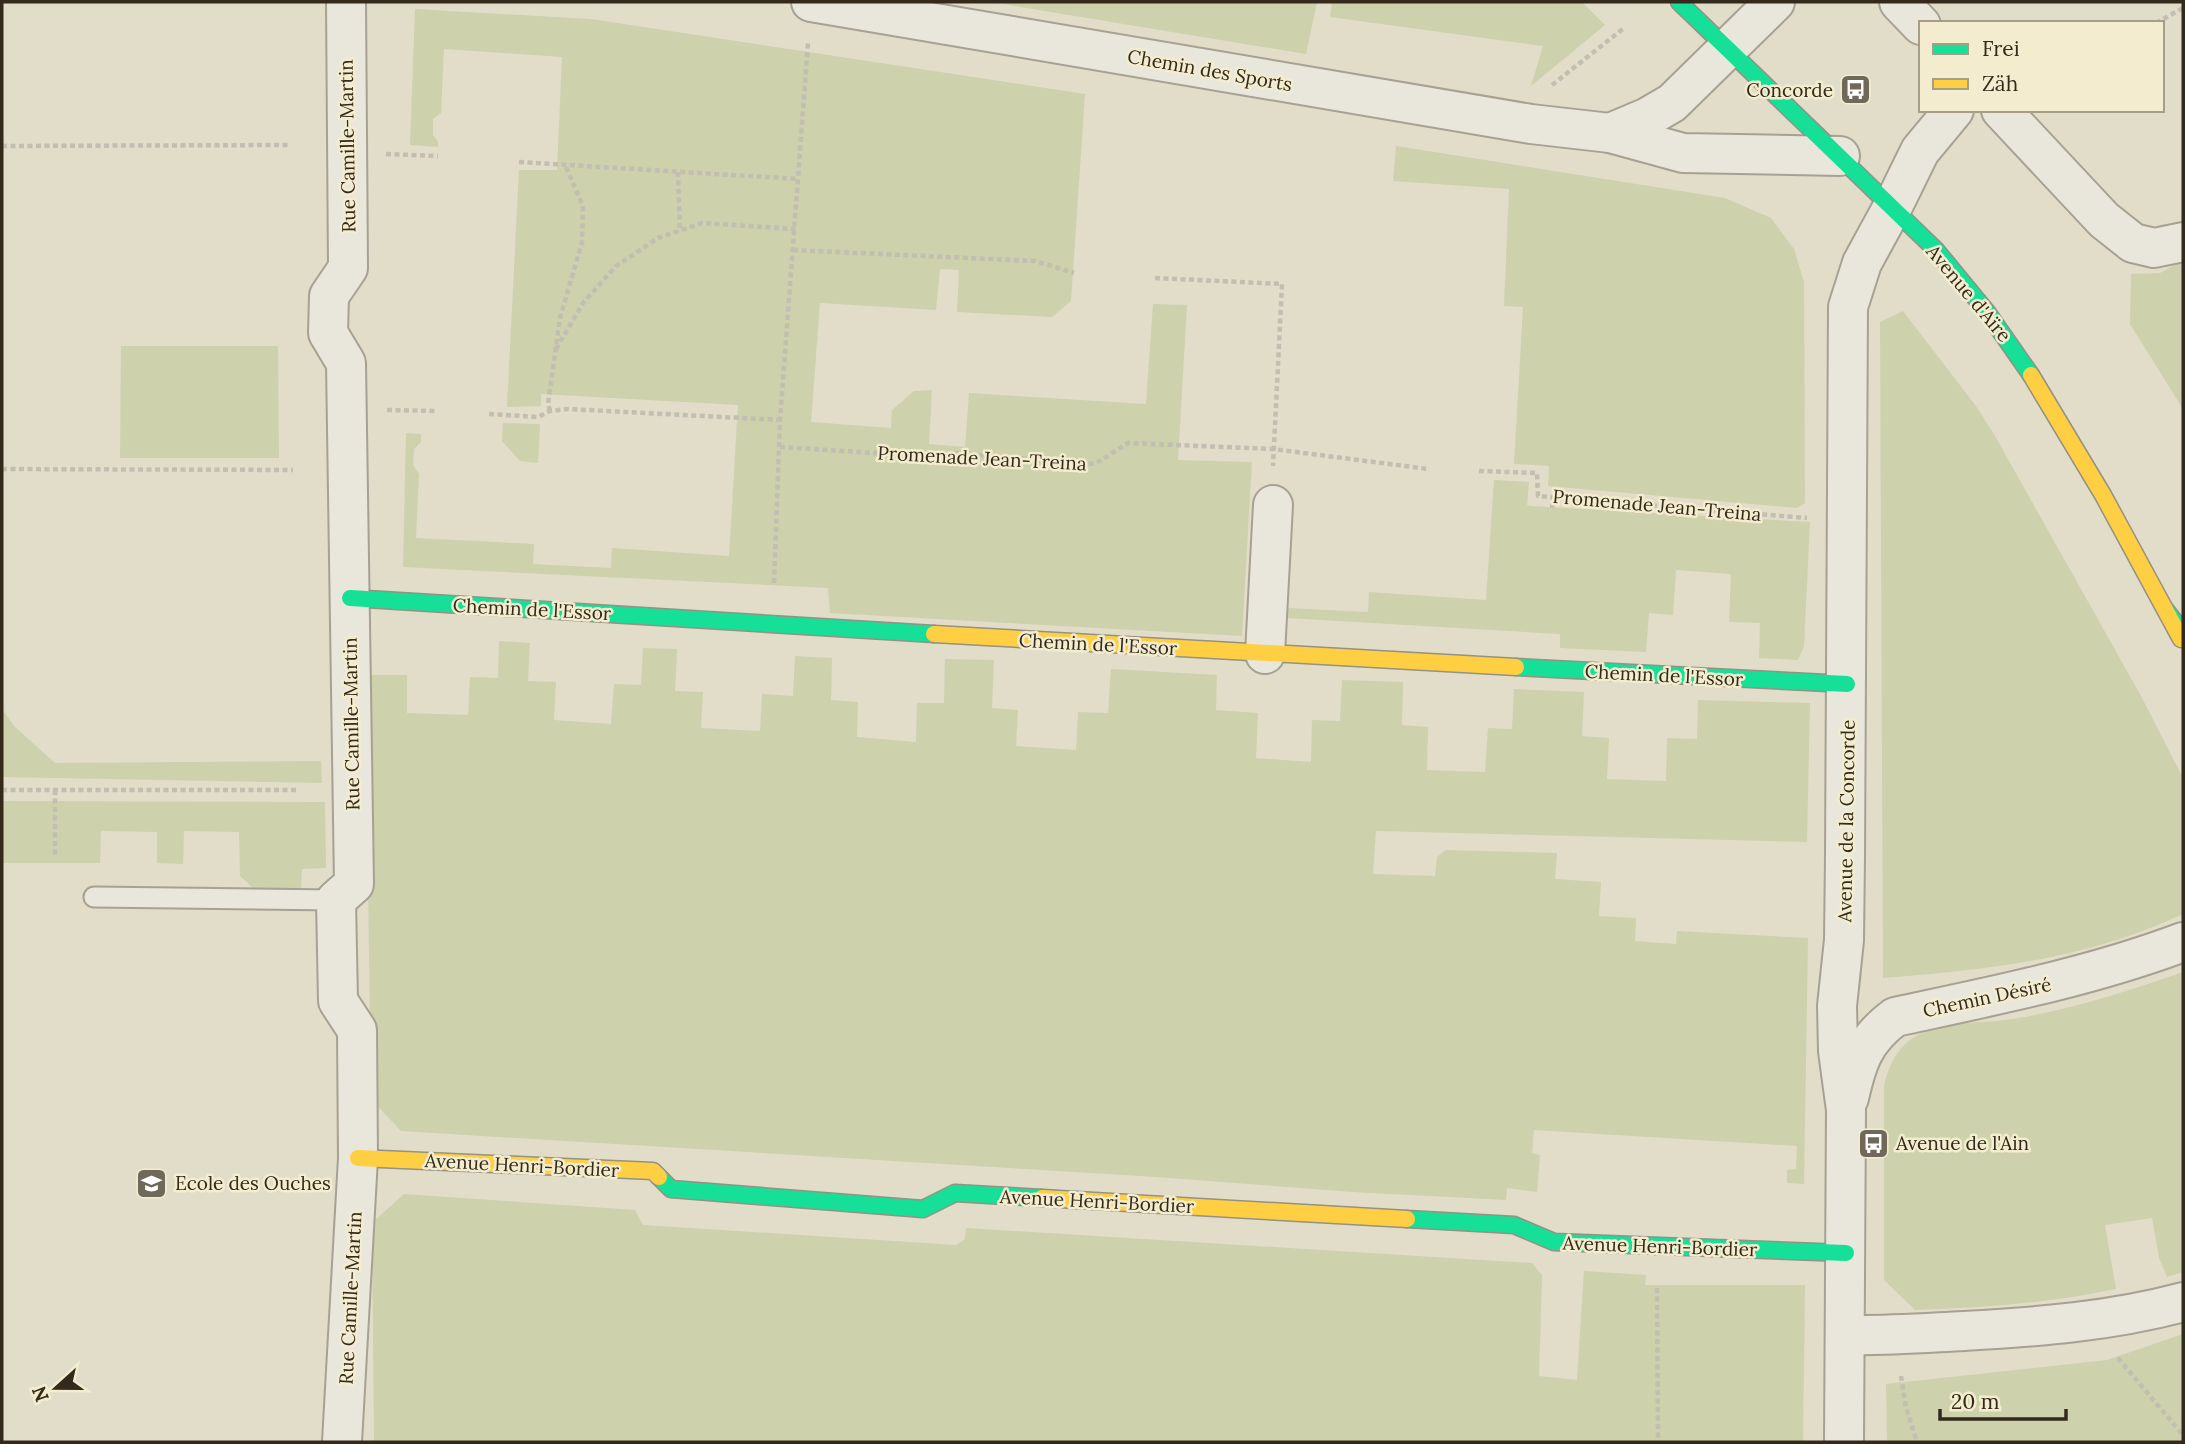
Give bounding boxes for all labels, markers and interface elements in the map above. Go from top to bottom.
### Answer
legend [1919,21,2164,112]
text: Frei [1982,35,2020,62]
street label: Chemin des Sports [1126,44,1294,96]
street label: Rue Camille-Martin [333,59,361,233]
text: Zäh [1982,70,2018,97]
bus stop icon: Concorde [1839,73,1873,107]
place label: Concorde [1746,78,1833,102]
street label: Avenue d'Aïre [1921,239,2017,346]
street label: Promenade Jean-Treina [877,441,1087,475]
street label: Promenade Jean-Treina [1552,484,1763,526]
street label: Chemin de l'Essor [452,593,612,625]
street label: Chemin de l'Essor [1018,628,1178,660]
street label: Rue Camille-Martin [337,637,365,811]
street label: Chemin de l'Essor [1584,659,1744,691]
street label: Avenue de la Concorde [1832,719,1860,924]
street label: Chemin Désiré [1921,972,2053,1022]
bus stop icon: Avenue de l'Ain [1856,1126,1890,1160]
place label: Avenue de l'Ain [1895,1131,2029,1155]
street label: Avenue Henri-Bordier [423,1148,621,1182]
school or university icon: Ecole des Ouches [135,1166,169,1200]
place label: Ecole des Ouches [175,1171,331,1195]
street label: Avenue Henri-Bordier [998,1184,1196,1218]
street label: Rue Camille-Martin [333,1211,367,1385]
street label: Avenue Henri-Bordier [1561,1231,1758,1261]
north arrow [21,1353,91,1423]
scale bar [1940,1378,2066,1422]
text: N [26,1383,54,1405]
text: 20 m [1951,1388,2000,1415]

